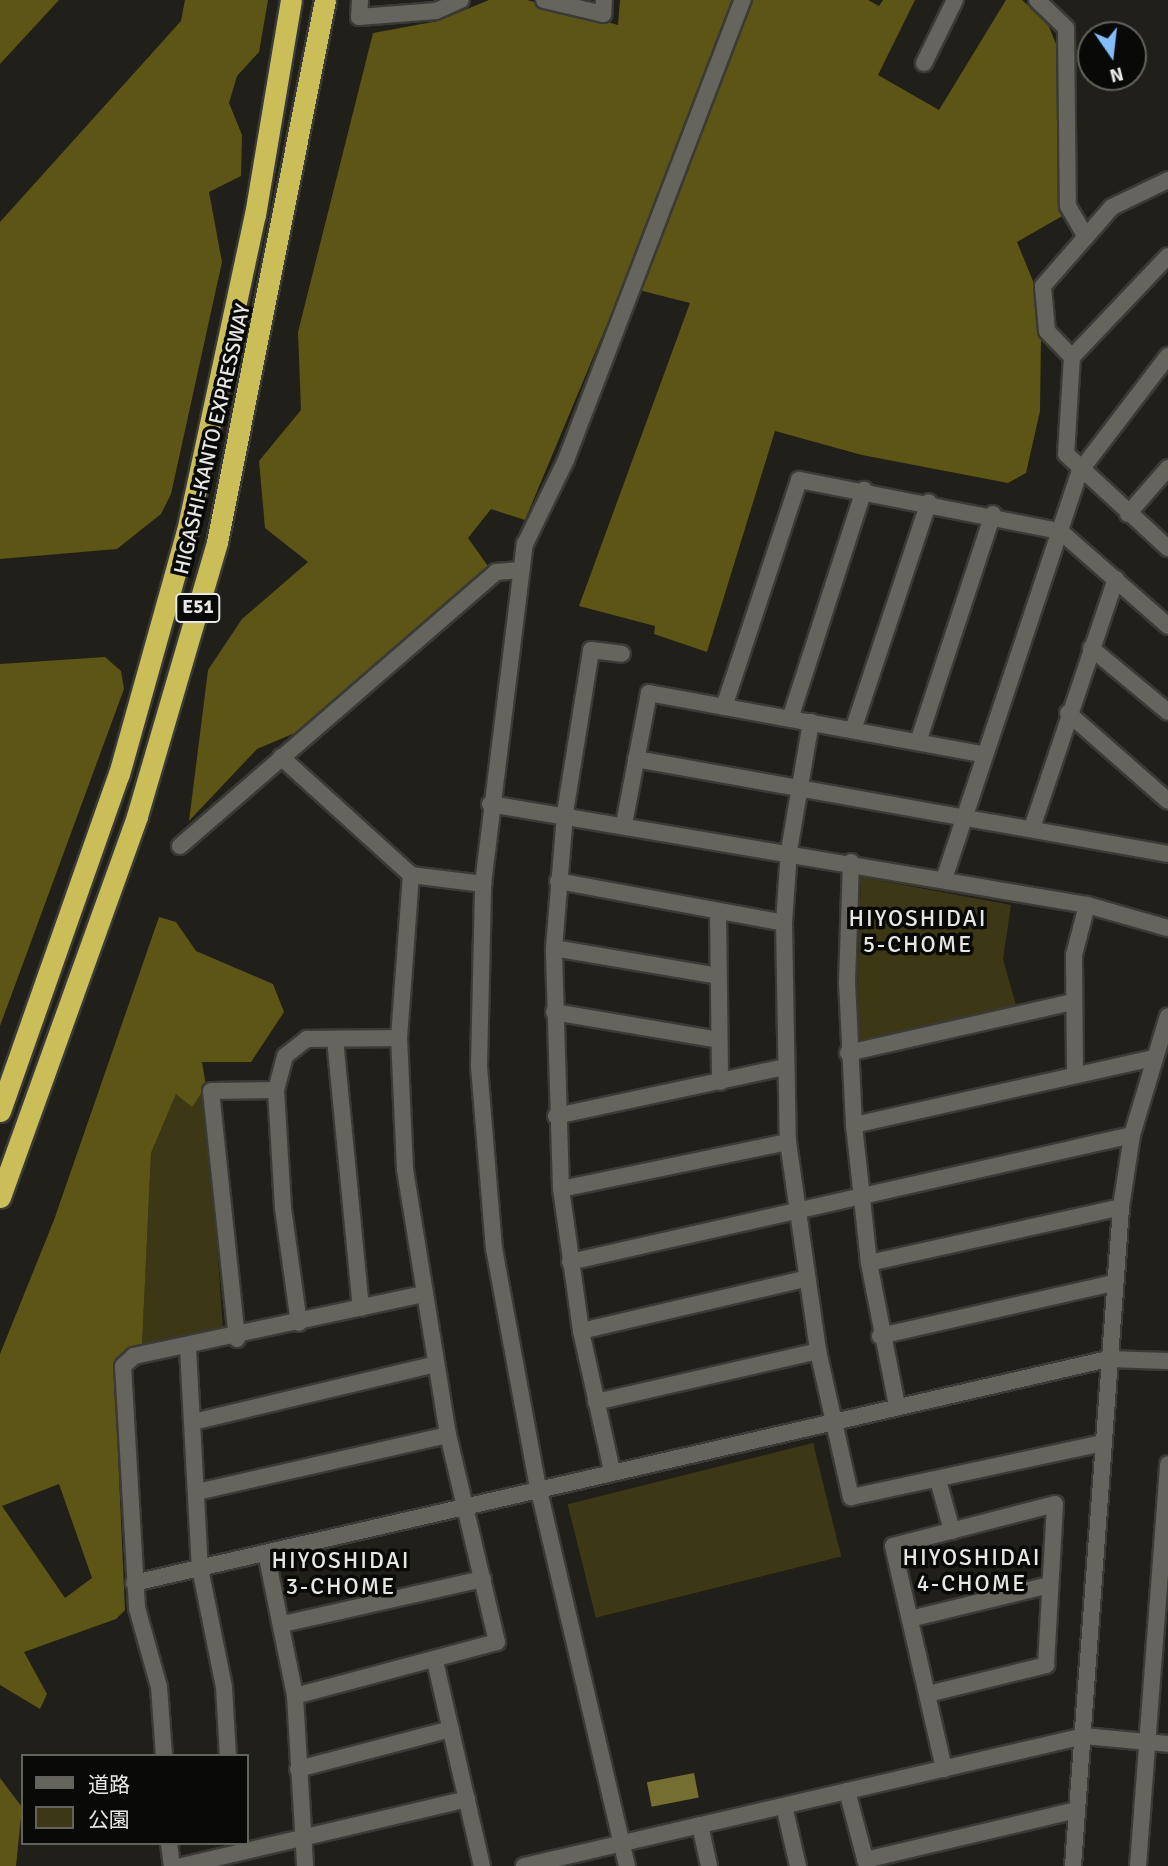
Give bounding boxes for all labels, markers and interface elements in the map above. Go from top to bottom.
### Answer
north arrow [1077,21,1147,91]
text: N [1107,61,1126,88]
street label: HIGASHI-KANTO EXPRESSWAY [169,301,255,577]
road number: E51 [175,593,221,624]
district label: HIYOSHIDAI 5-CHOME [850,905,986,959]
district label: HIYOSHIDAI 4-CHOME [904,1544,1040,1598]
district label: HIYOSHIDAI 3-CHOME [273,1547,409,1601]
legend [21,1754,248,1845]
text: 道路 [88,1772,130,1798]
text: 公園 [88,1807,130,1833]

